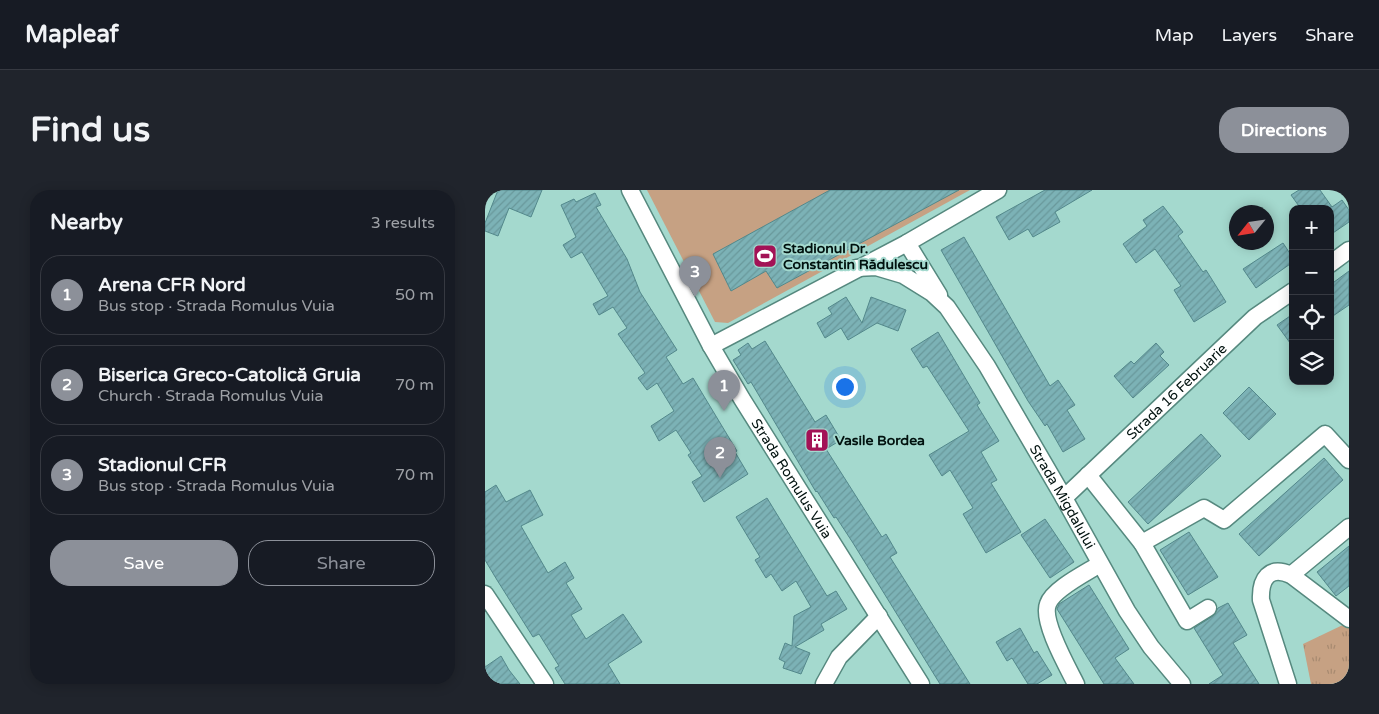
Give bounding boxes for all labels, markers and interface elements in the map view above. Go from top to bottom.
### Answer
text: Mapleaf [25,20,119,49]
text: Map [1155,24,1194,46]
text: Layers [1222,24,1277,46]
text: Share [1305,24,1354,46]
button: Directions [1219,107,1349,153]
text: Find us [30,109,150,151]
north arrow [1229,205,1274,250]
map controls [1289,205,1334,385]
button: + [1289,205,1334,250]
text: Nearby [50,210,123,235]
text: 3 results [371,213,435,233]
place label: Stadionul Dr. Constantin Rădulescu [783,240,928,273]
sports icon: Stadionul Dr. Constantin Rădulescu [752,243,778,269]
button: − [1289,250,1334,295]
pin: 3 [679,256,711,297]
text: Arena CFR Nord [98,274,246,296]
text: 1 [62,285,72,305]
text: 50 m [395,285,434,305]
button: locate [1289,295,1334,340]
text: Bus stop · Strada Romulus Vuia [98,296,335,316]
street label: Strada 16 Februarie [1123,340,1231,443]
button: layers [1289,340,1334,385]
text: Biserica Greco-Catolică Gruia [98,364,361,386]
pin: 1 [708,370,740,411]
your location [832,374,858,400]
text: 2 [62,375,72,395]
text: 70 m [395,375,434,395]
text: Church · Strada Romulus Vuia [98,386,323,406]
street label: Strada Romulus Vuia [747,416,836,542]
building icon: Vasile Bordea [804,427,830,453]
place label: Vasile Bordea [835,432,925,449]
pin: 2 [704,437,736,478]
street label: Strada Migdalului [1026,442,1099,552]
text: Stadionul CFR [98,454,227,476]
text: 3 [62,465,72,485]
text: 70 m [395,465,434,485]
text: Bus stop · Strada Romulus Vuia [98,476,335,496]
button: Save [50,540,238,586]
button: Share [248,540,435,586]

